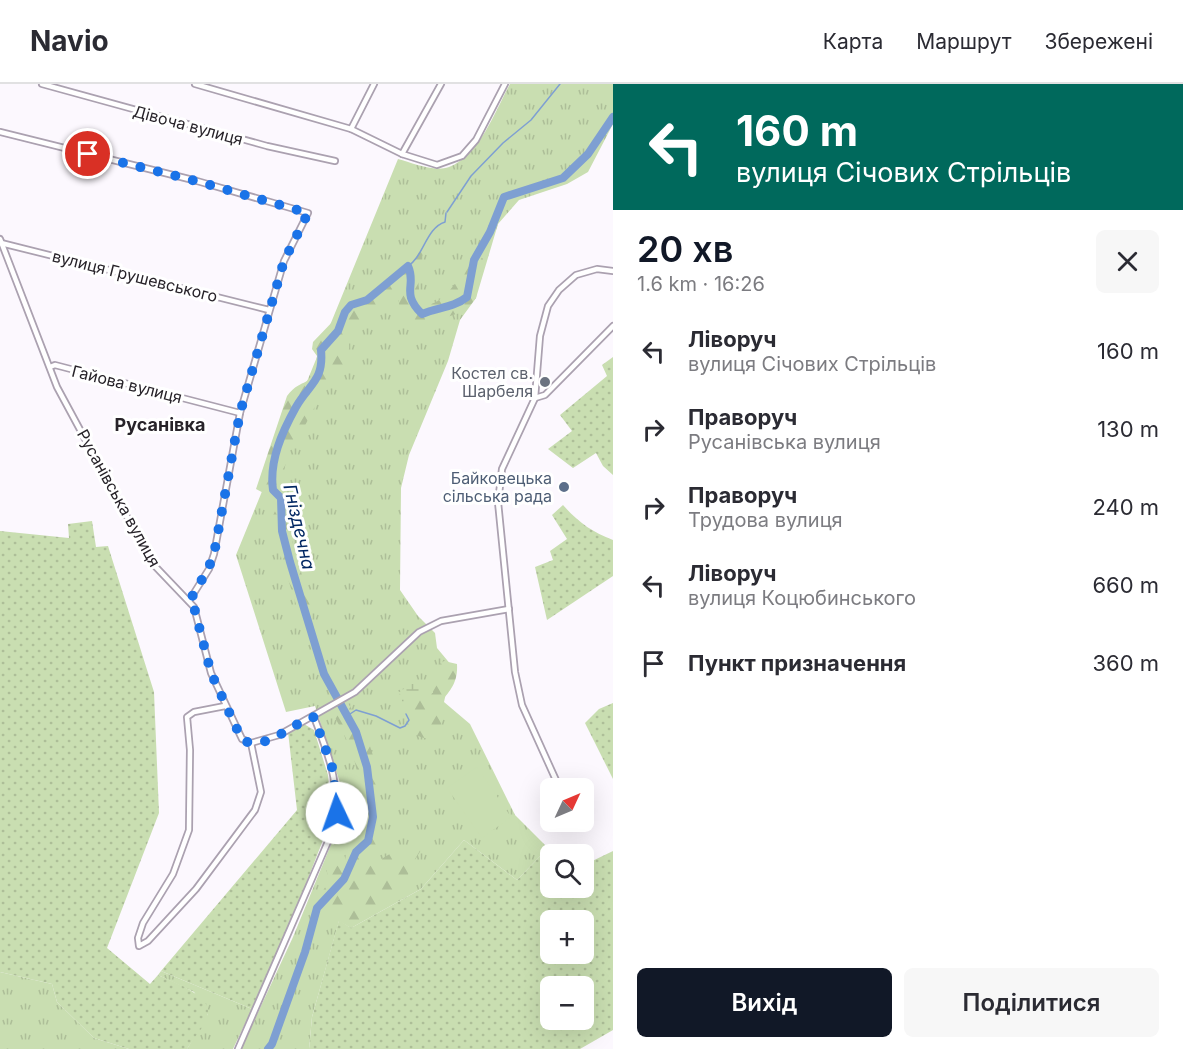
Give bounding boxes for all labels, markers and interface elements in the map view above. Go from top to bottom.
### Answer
text: Navio [30,24,109,58]
text: Карта [823,29,883,54]
text: Маршрут [916,29,1011,54]
text: Збережені [1044,29,1153,54]
street label: Дівоча вулиця [131,101,245,149]
text: 160 m [736,105,858,156]
icon: left [637,108,715,186]
pin [62,128,113,179]
icon: arrive [71,137,104,170]
text: вулиця Січових Стрільців [736,156,1071,189]
text: 20 хв [637,227,733,271]
button: close [1096,230,1159,293]
street label: вулиця Грушевського [50,246,220,306]
text: 1.6 km · 16:26 [637,272,765,296]
text: Ліворуч [688,326,776,352]
icon: left [637,335,670,368]
text: 160 m [1097,338,1159,364]
text: вулиця Січових Стрільців [688,352,936,376]
street label: Гайова вулиця [70,361,184,407]
place label: Костел св. Шарбеля [451,363,533,401]
marker: Костел св. Шарбеля [538,375,552,389]
text: Праворуч [688,404,797,430]
icon: right [637,413,670,446]
district label: Русанівка [115,414,205,435]
text: 130 m [1097,416,1159,442]
street label: Русанівська вулиця [73,426,165,570]
text: Русанівська вулиця [688,430,881,454]
place label: Байковецька сільська рада [443,468,552,506]
marker: Байковецька сільська рада [557,480,571,494]
water label: Гніздечна [279,482,320,572]
text: Праворуч [688,482,797,508]
icon: right [637,491,670,524]
text: 240 m [1092,494,1159,520]
text: Трудова вулиця [688,508,843,532]
text: Ліворуч [688,560,776,586]
icon: left [637,569,670,602]
text: 660 m [1092,572,1159,598]
text: вулиця Коцюбинського [688,586,916,610]
icon: arrive [637,647,670,680]
text: Пункт призначення [688,650,906,676]
text: 360 m [1092,650,1159,676]
north arrow [540,778,594,832]
map controls [540,778,594,1030]
position arrow [305,781,369,845]
button: search [540,844,594,898]
button: + [540,910,594,964]
button: Вихід [637,968,892,1037]
button: Поділитися [904,968,1159,1037]
button: − [540,976,594,1030]

